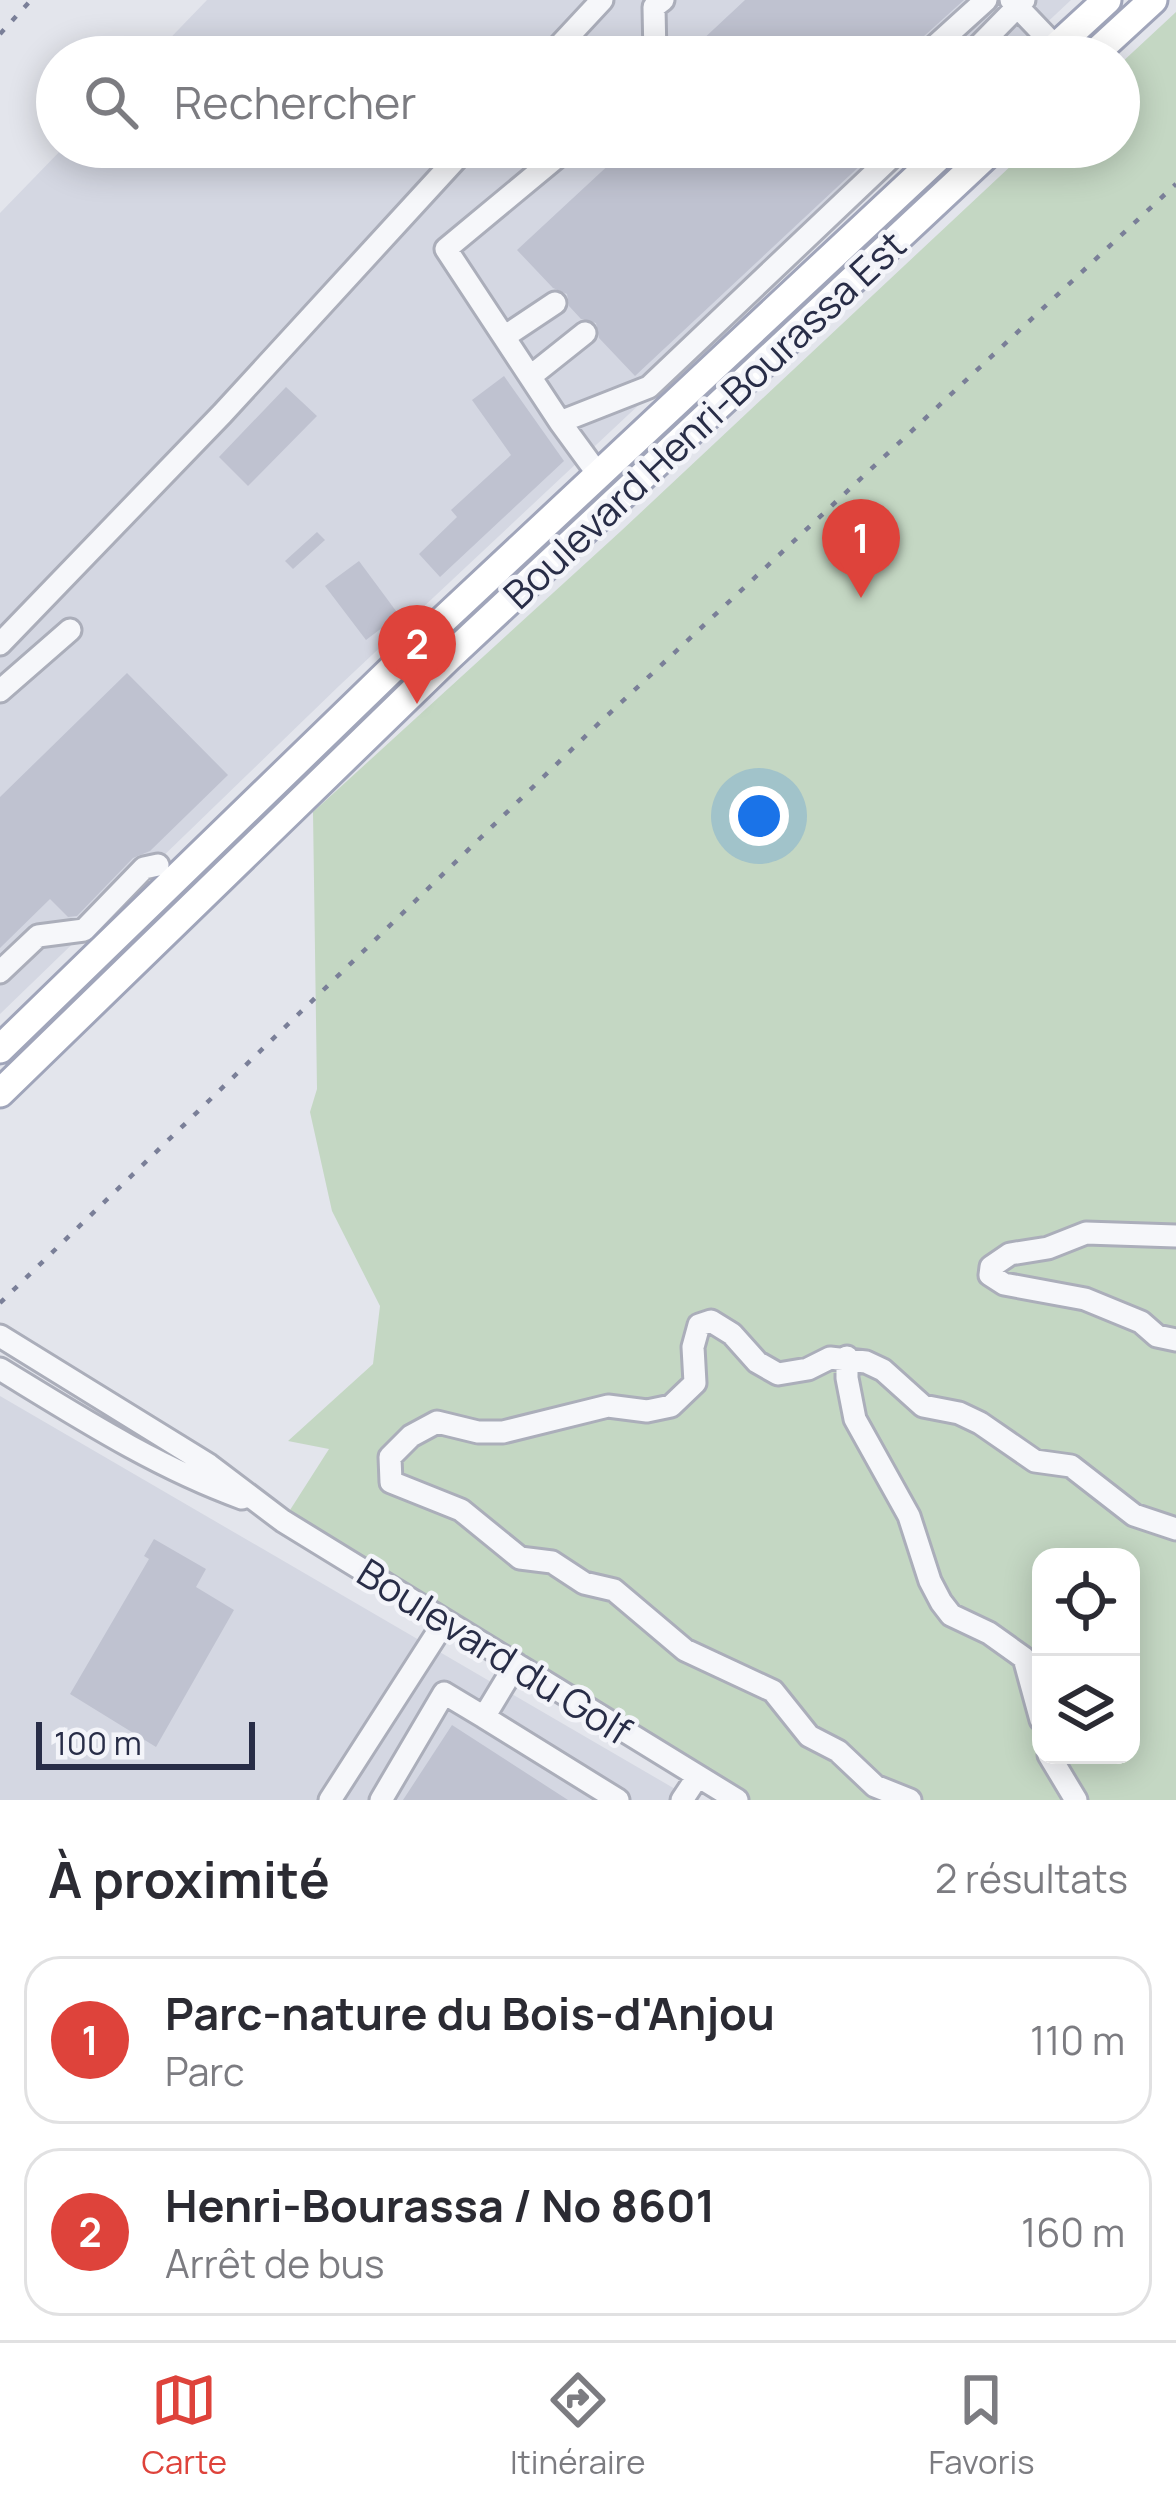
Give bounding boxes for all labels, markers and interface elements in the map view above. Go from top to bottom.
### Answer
search box [36,36,1140,168]
icon: search [78,69,144,135]
text: Rechercher [174,71,417,133]
street label: Boulevard Henri-Bourassa Est [491,218,917,620]
pin: 1 [822,499,900,598]
pin: 2 [378,605,456,704]
your location [729,786,789,846]
street label: Boulevard du Golf [348,1545,642,1757]
map controls [1032,1548,1140,1764]
button: locate [1032,1548,1140,1656]
button: layers [1032,1656,1140,1764]
scale bar [36,1716,255,1769]
text: 100 m [54,1720,142,1765]
text: À proximité [48,1844,330,1913]
text: 2 résultats [935,1851,1128,1905]
text: Parc-nature du Bois-d'Anjou [165,1982,775,2044]
text: 1 [81,2013,99,2067]
text: 110 m [1030,2013,1125,2067]
text: Parc [165,2044,245,2098]
text: Henri-Bourassa / No 8601 [165,2174,715,2236]
text: 2 [78,2205,102,2259]
text: 160 m [1021,2205,1125,2259]
text: Arrêt de bus [165,2236,384,2290]
tab: Carte [141,2367,227,2484]
tab: Itinéraire [510,2367,646,2484]
tab: Favoris [928,2367,1035,2484]

